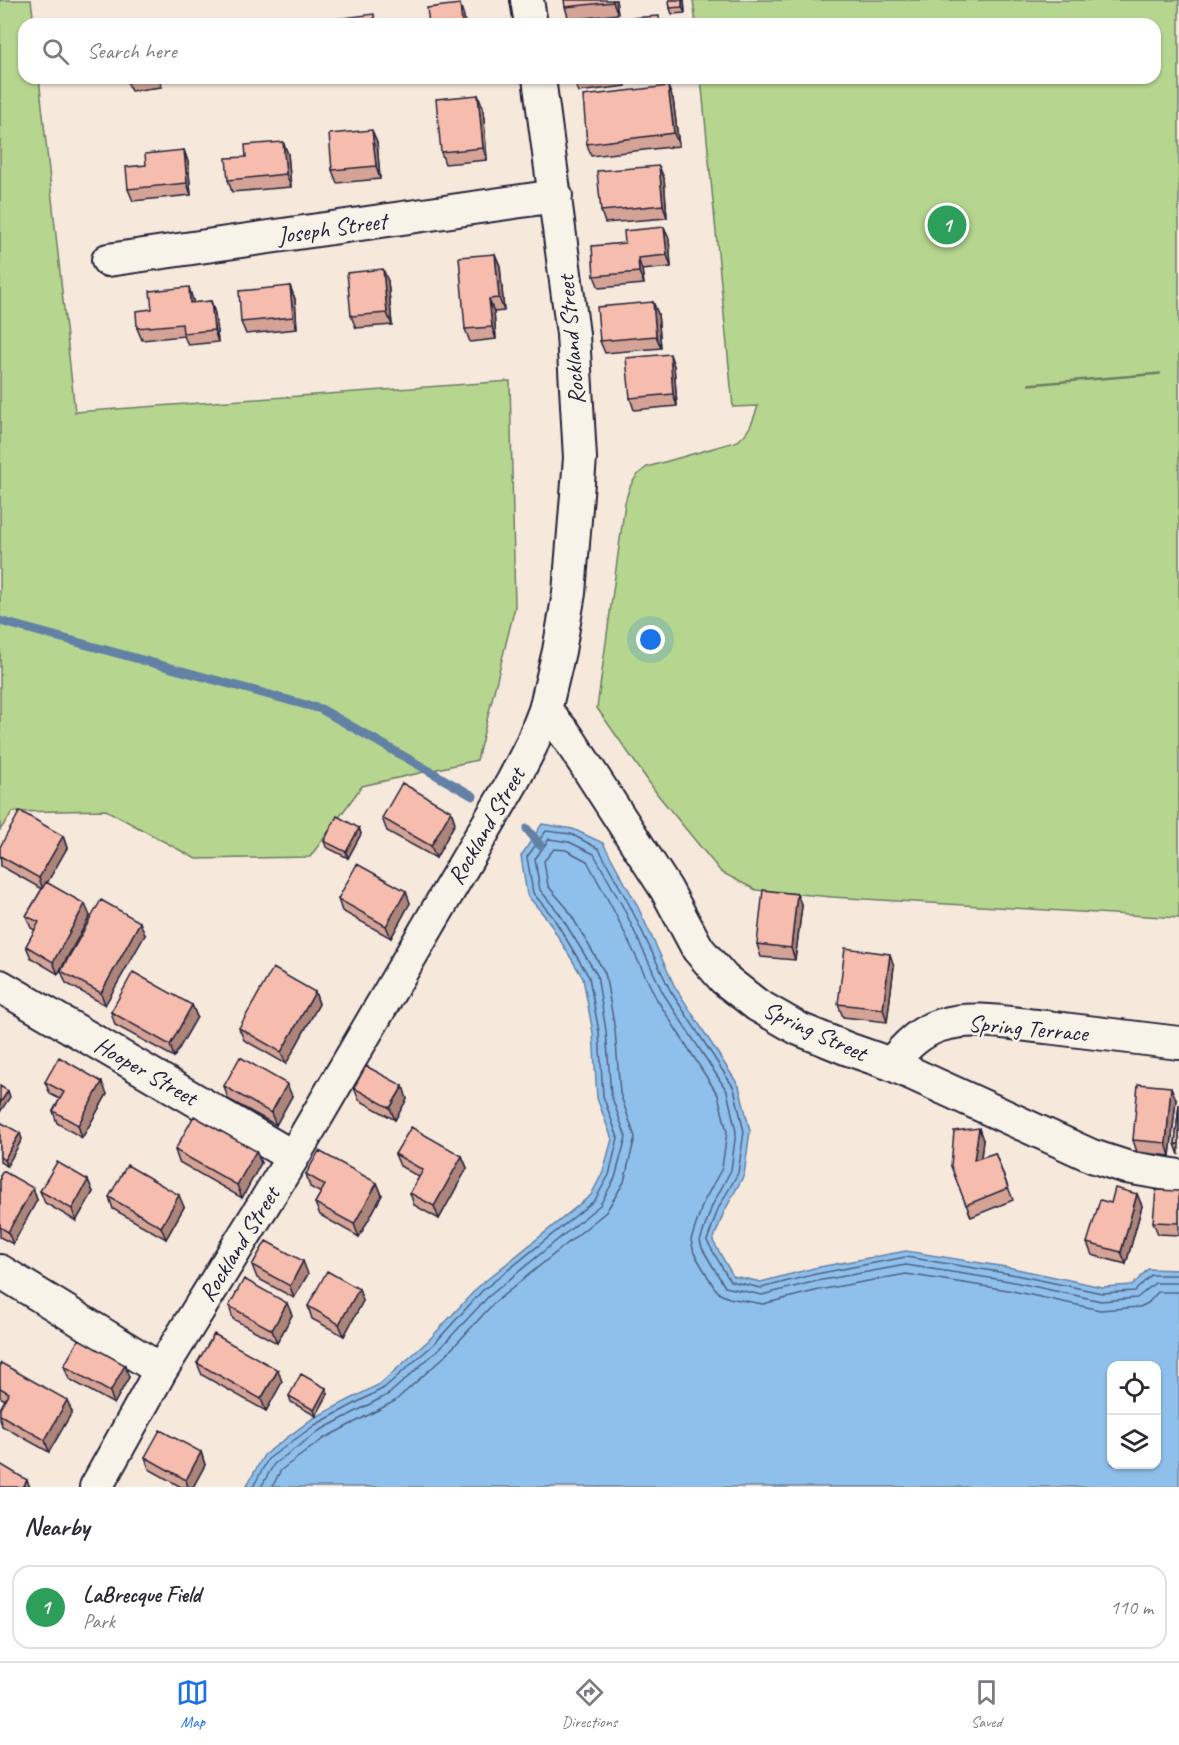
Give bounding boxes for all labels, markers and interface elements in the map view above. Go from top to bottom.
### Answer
search box [18,18,1161,84]
icon: search [39,35,72,68]
text: Search here [87,37,177,65]
pin: 1 [928,202,966,248]
street label: Joseph Street [275,205,391,251]
street label: Rockland Street [550,272,592,406]
your location [636,625,665,654]
street label: Rockland Street [441,760,532,890]
street label: Spring Street [758,994,873,1069]
street label: Spring Terrace [967,1008,1091,1048]
street label: Hooper Street [89,1030,204,1113]
street label: Rockland Street [192,1179,287,1307]
map controls [1107,1361,1161,1469]
button: locate [1107,1361,1161,1415]
button: layers [1107,1415,1161,1469]
text: Nearby [24,1510,89,1543]
text: LaBrecque Field [83,1581,201,1609]
text: 1 [41,1595,50,1620]
text: 110 m [1110,1595,1153,1620]
text: Park [83,1609,115,1634]
tab: Map [176,1676,209,1732]
tab: Directions [562,1676,617,1732]
tab: Saved [970,1676,1003,1732]

